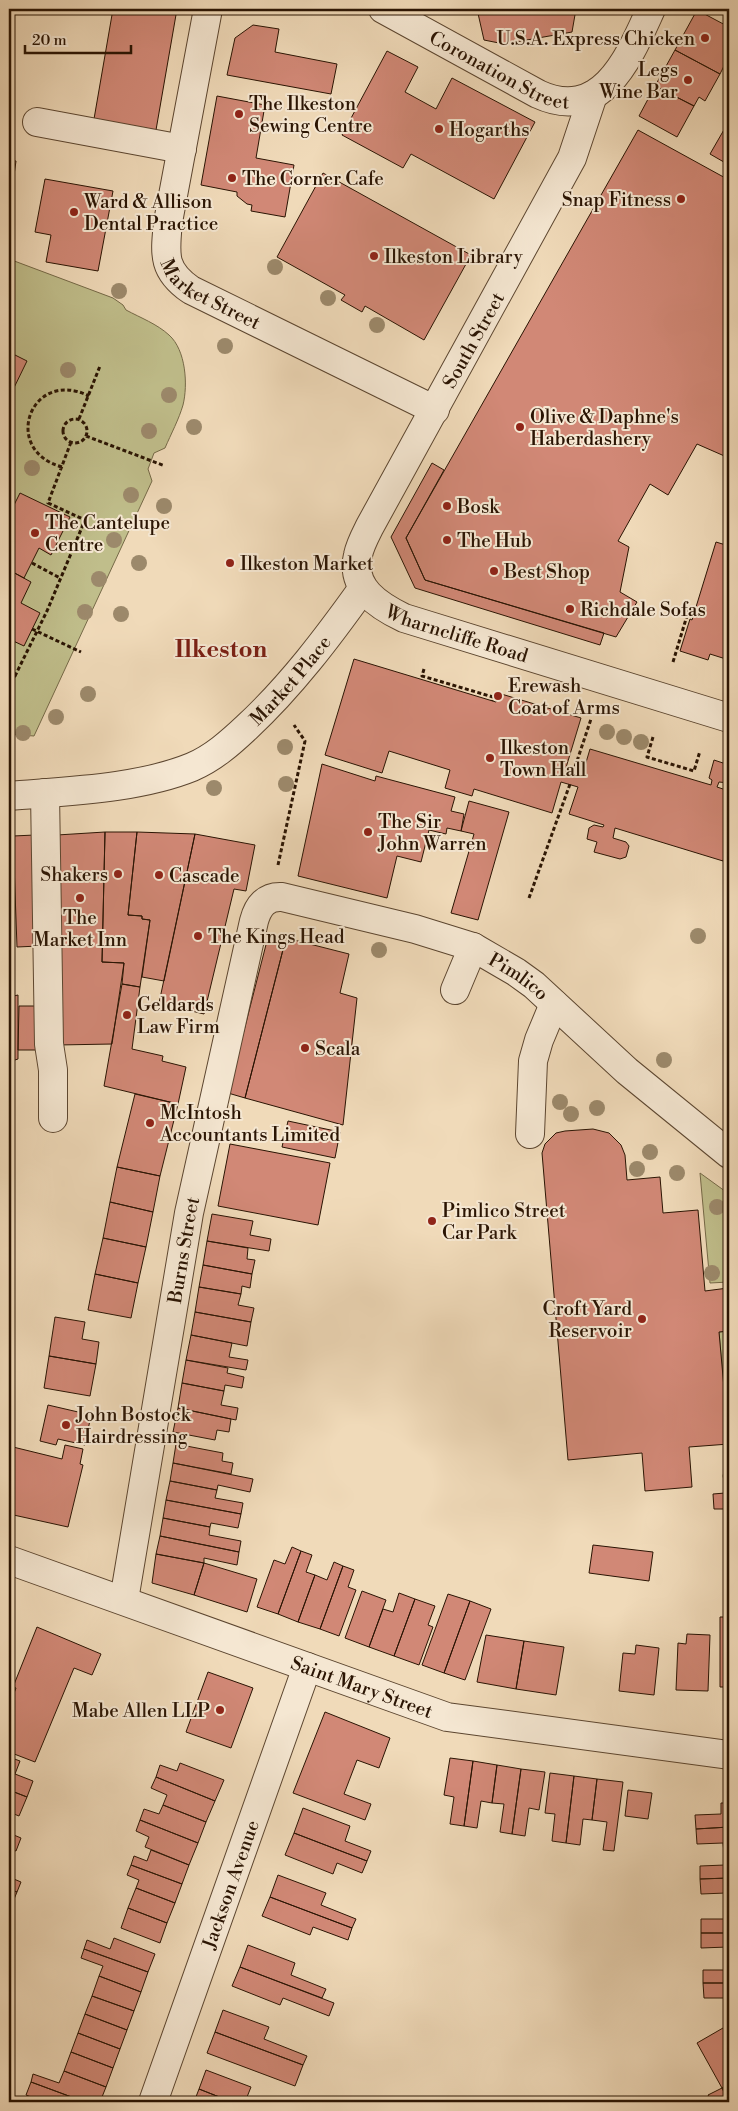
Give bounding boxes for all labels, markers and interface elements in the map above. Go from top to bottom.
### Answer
scale bar [25,22,131,54]
street label: Coronation Street [425,26,570,114]
place label: U.S.A. Express Chicken [496,27,695,51]
text: 20 m [32,31,67,50]
marker: U.S.A. Express Chicken [699,32,711,44]
place label: Legs Wine Bar [598,58,678,104]
marker: Legs Wine Bar [682,74,694,86]
place label: The Ilkeston Sewing Centre [249,92,372,138]
marker: The Ilkeston Sewing Centre [233,108,245,120]
place label: Hogarths [449,118,530,142]
marker: Hogarths [433,123,445,135]
place label: The Corner Cafe [242,167,384,191]
marker: The Corner Cafe [226,172,238,184]
place label: Snap Fitness [562,188,671,212]
place label: Ward & Allison Dental Practice [83,190,218,236]
marker: Snap Fitness [675,193,687,205]
marker: Ward & Allison Dental Practice [68,206,80,218]
place label: Ilkeston Library [384,245,523,269]
marker: Ilkeston Library [368,250,380,262]
street label: Market Street [154,255,264,335]
street label: South Street [438,288,510,393]
place label: Olive & Daphne's Haberdashery [530,405,679,451]
marker: Olive & Daphne's Haberdashery [514,421,526,433]
place label: Bosk [456,495,500,519]
marker: Bosk [441,500,453,512]
place label: The Cantelupe Centre [45,511,170,557]
marker: The Cantelupe Centre [29,527,41,539]
place label: The Hub [457,529,532,553]
marker: The Hub [441,534,453,546]
place label: Ilkeston Market [240,552,374,576]
marker: Ilkeston Market [224,557,236,569]
place label: Best Shop [503,560,590,584]
marker: Best Shop [488,565,500,577]
place label: Richdale Sofas [580,598,706,622]
street label: Wharncliffe Road [380,599,531,669]
marker: Richdale Sofas [564,603,576,615]
street label: Market Place [245,631,337,731]
district label: Ilkeston [175,635,268,665]
place label: Erewash Coat of Arms [508,674,620,720]
marker: Erewash Coat of Arms [492,690,504,702]
place label: Ilkeston Town Hall [500,736,587,782]
marker: Ilkeston Town Hall [484,752,496,764]
place label: The Sir John Warren [377,810,487,856]
marker: The Sir John Warren [362,826,374,838]
place label: Shakers [40,863,108,887]
place label: Cascade [169,864,240,888]
marker: Shakers [112,868,124,880]
marker: Cascade [153,869,165,881]
marker: The Market Inn [74,892,86,904]
place label: The Market Inn [33,906,127,952]
place label: The Kings Head [208,925,345,949]
marker: The Kings Head [192,930,204,942]
street label: Pimlico [484,948,554,1006]
place label: Geldards Law Firm [137,993,220,1039]
marker: Geldards Law Firm [121,1009,133,1021]
place label: Scala [315,1037,361,1061]
marker: Scala [299,1042,311,1054]
place label: McIntosh Accountants Limited [159,1101,340,1147]
marker: McIntosh Accountants Limited [144,1117,156,1129]
street label: Burns Street [163,1194,205,1306]
place label: Pimlico Street Car Park [442,1199,566,1245]
marker: Pimlico Street Car Park [426,1215,438,1227]
place label: Croft Yard Reservoir [542,1297,632,1343]
marker: Croft Yard Reservoir [636,1313,648,1325]
place label: John Bostock Hairdressing [75,1403,192,1449]
marker: John Bostock Hairdressing [60,1419,72,1431]
street label: Saint Mary Street [288,1651,436,1724]
place label: Mabe Allen LLP [72,1699,210,1723]
marker: Mabe Allen LLP [214,1704,226,1716]
street label: Jackson Avenue [197,1817,265,1953]

